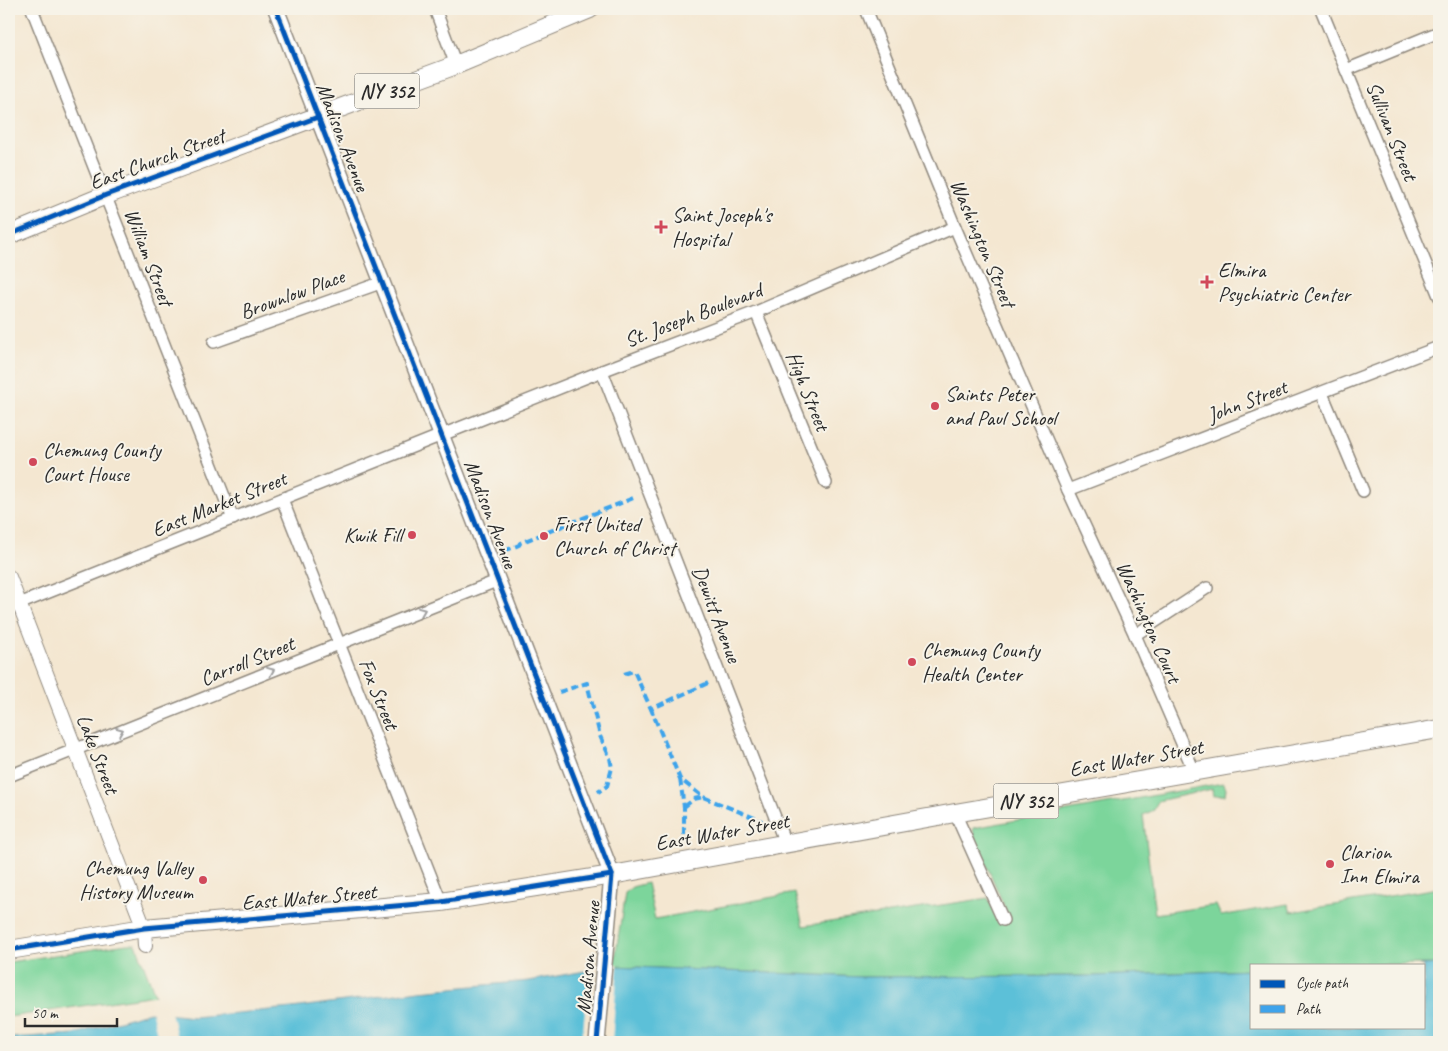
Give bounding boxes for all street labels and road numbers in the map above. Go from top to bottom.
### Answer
road number: NY 352 [354,74,420,108]
street label: Sullivan Street [1360,78,1424,186]
street label: Madison Avenue [310,79,376,196]
street label: East Church Street [86,121,231,195]
street label: Washington Street [944,175,1023,314]
street label: William Street [119,205,180,312]
street label: Brownlow Place [236,262,350,325]
street label: St. Joseph Boulevard [621,276,769,353]
street label: High Street [780,347,836,436]
street label: John Street [1203,373,1292,428]
street label: Madison Avenue [458,456,524,573]
street label: East Market Street [148,465,292,543]
street label: Washington Court [1111,557,1188,689]
street label: Dewitt Avenue [687,562,748,667]
street label: Carroll Street [196,630,300,692]
street label: Fox Street [353,655,406,735]
street label: Lake Street [71,711,126,799]
street label: East Water Street [1067,733,1207,783]
road number: NY 352 [994,784,1058,818]
street label: East Water Street [653,807,793,857]
street label: East Water Street [241,878,379,916]
street label: Madison Avenue [570,899,606,1016]

